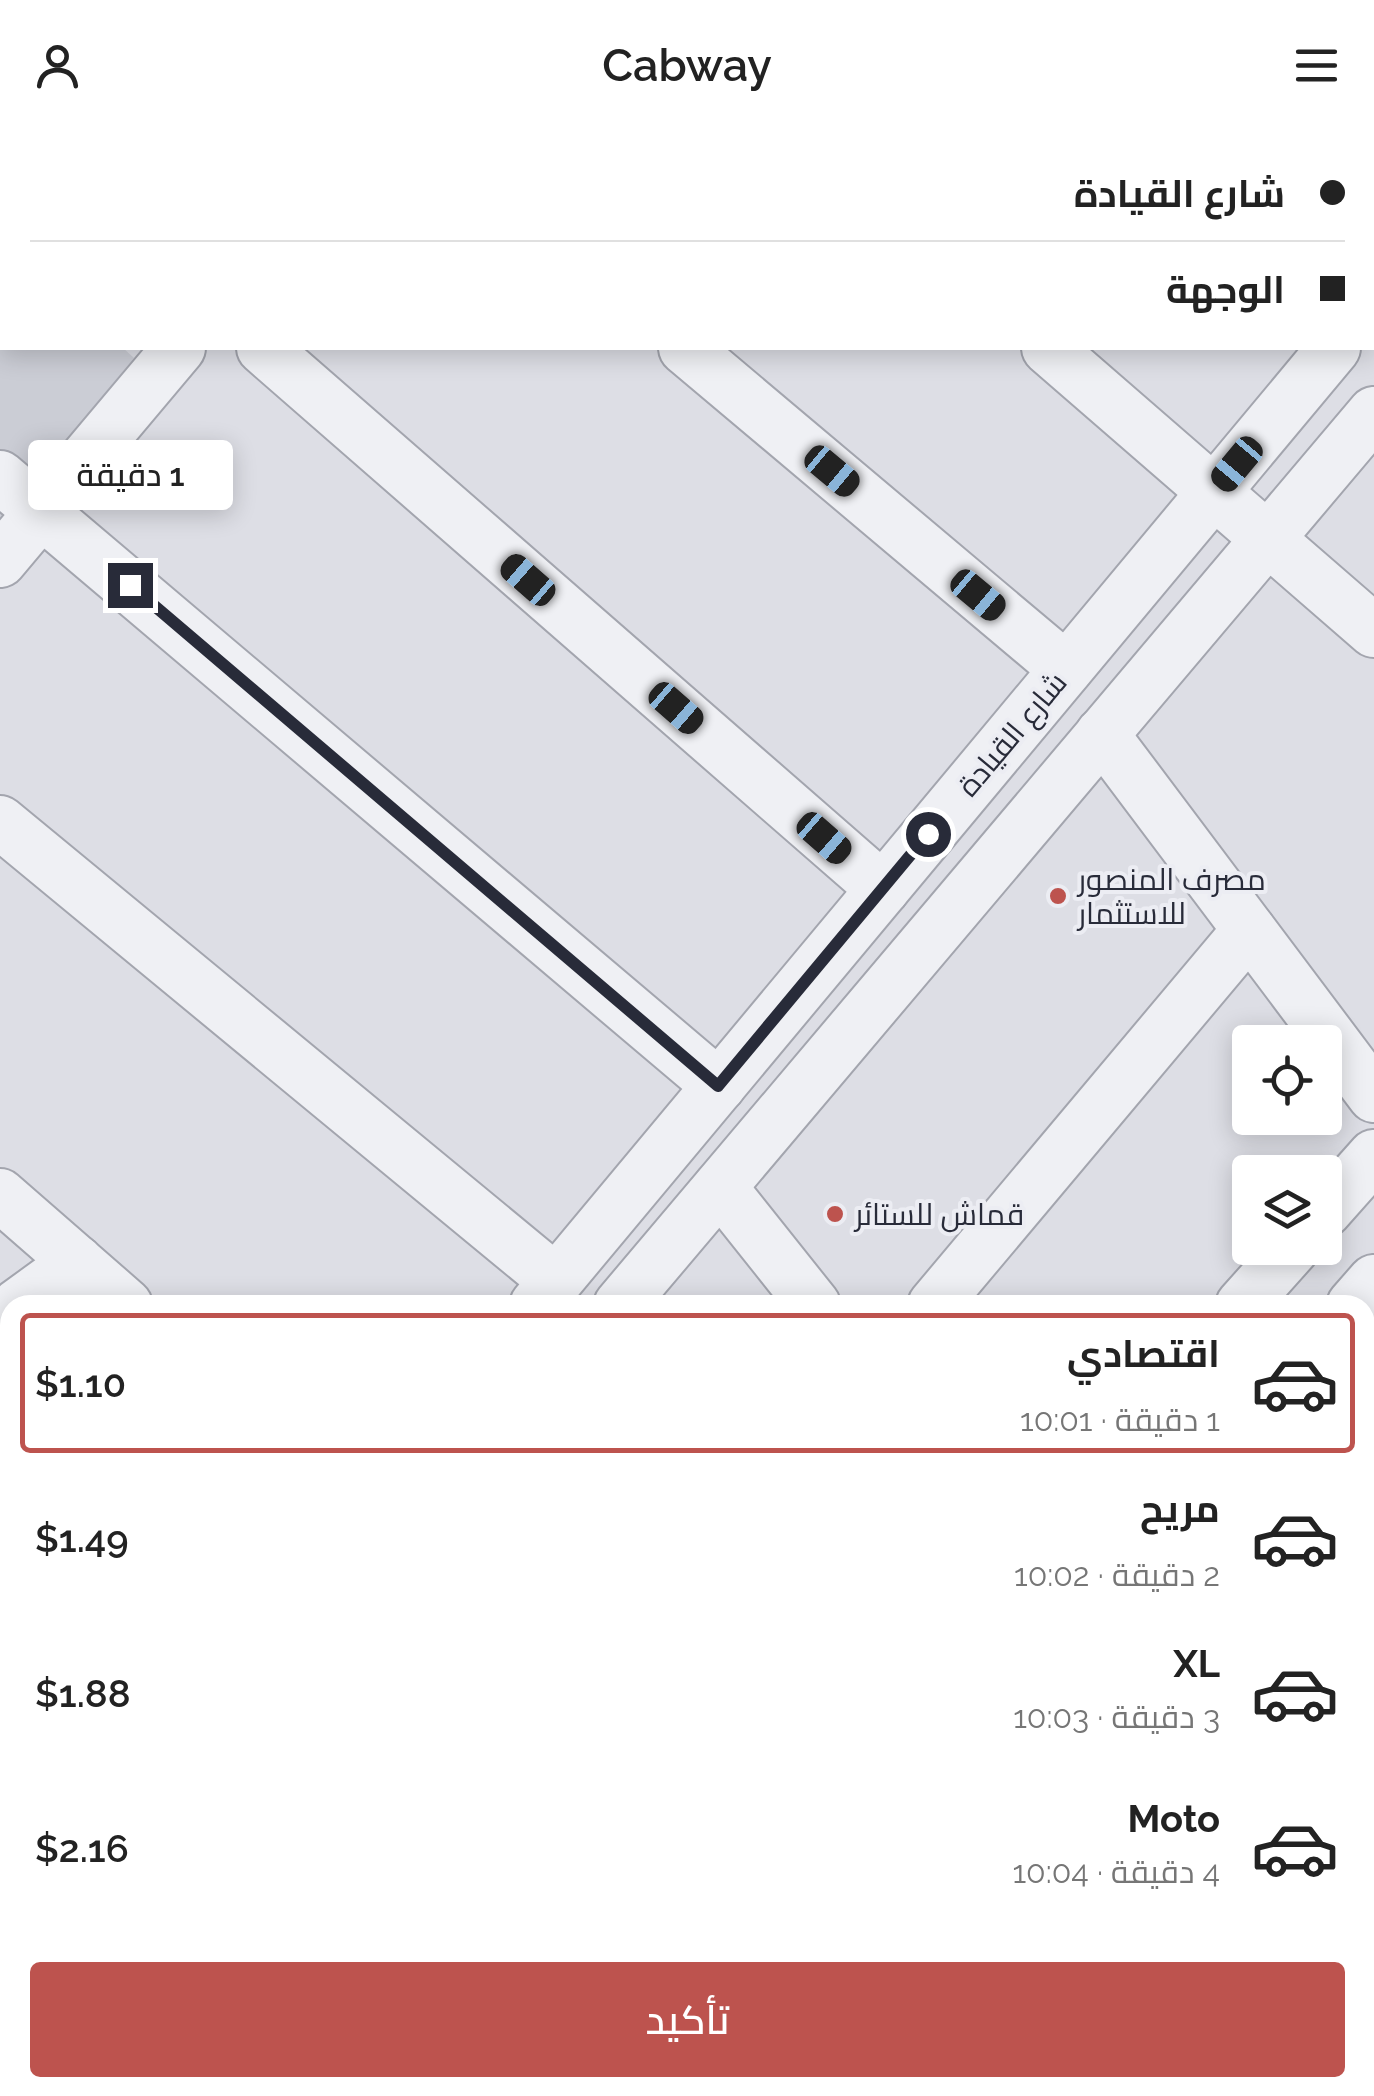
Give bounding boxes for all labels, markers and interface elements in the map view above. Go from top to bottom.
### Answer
icon: person [30,38,85,93]
icon: menu [1289,38,1344,93]
text: Cabway [602,39,772,92]
text: شارع القيادة [1074,171,1285,216]
text: الوجهة [1166,267,1285,312]
car [1206,431,1268,497]
callout: 1 دقيقة [28,440,232,510]
car [799,440,865,502]
text: 1 دقيقة [76,456,185,493]
car [496,549,560,611]
route end [108,563,153,608]
car [945,564,1011,626]
street label: شارع القيادة [950,665,1076,805]
car [644,677,708,739]
car [792,807,856,869]
route start [906,812,951,857]
place label: مصرف المنصور للاستثمار [1076,862,1266,931]
marker: مصرف المنصور للاستثمار [1047,885,1069,907]
map controls [1232,1025,1342,1265]
button: locate [1232,1025,1342,1135]
button: layers [1232,1155,1342,1265]
place label: قماش للستائر [853,1197,1024,1233]
marker: قماش للستائر [824,1203,846,1225]
text: اقتصادي [1067,1331,1220,1376]
icon: car [1250,1338,1340,1428]
text: $1.10 [35,1361,126,1406]
text: 1 دقيقة · 10:01 [1020,1401,1220,1438]
text: مريح [1140,1486,1220,1531]
icon: car [1250,1493,1340,1583]
text: $1.49 [35,1516,129,1561]
text: 2 دقيقة · 10:02 [1014,1556,1220,1593]
text: XL [1173,1641,1220,1686]
icon: car [1250,1648,1340,1738]
text: $1.88 [35,1671,131,1716]
text: 3 دقيقة · 10:03 [1013,1698,1220,1735]
text: Moto [1127,1796,1220,1841]
icon: car [1250,1803,1340,1893]
text: $2.16 [35,1826,129,1871]
text: 4 دقيقة · 10:04 [1012,1853,1220,1890]
button: تأكيد [30,1962,1345,2077]

